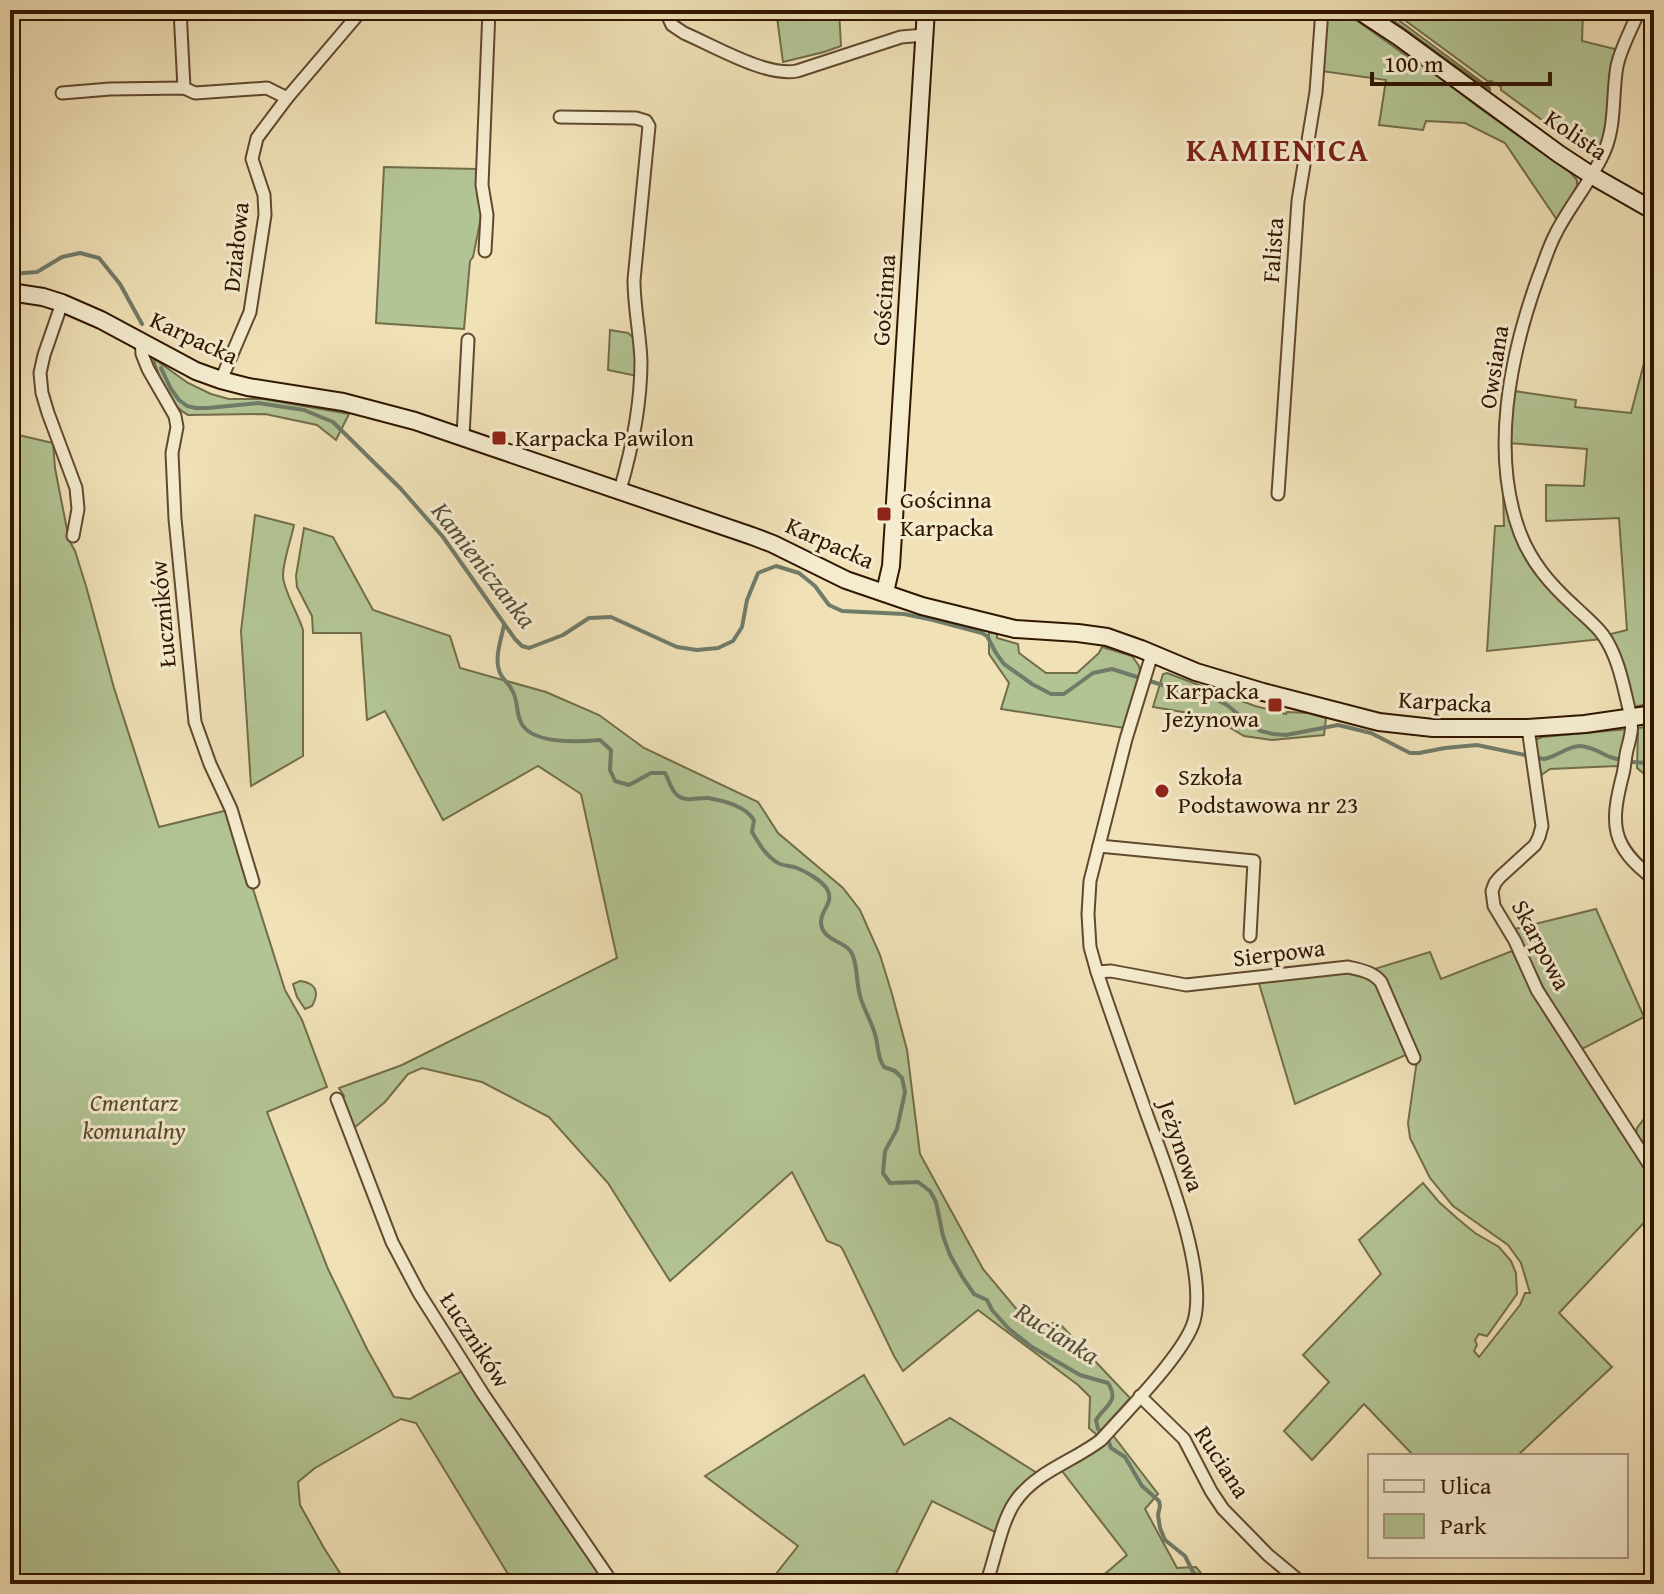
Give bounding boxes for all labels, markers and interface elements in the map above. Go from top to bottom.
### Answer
scale bar [1372,36,1550,86]
text: 100 m [1384,46,1444,81]
street label: Kolista [1538,101,1615,169]
district label: KAMIENICA [1186,126,1370,173]
street label: Działowa [213,200,258,294]
street label: Falista [1253,216,1292,284]
street label: Gościnna [863,252,904,347]
street label: Karpacka [144,302,245,373]
street label: Owsiana [1470,322,1517,411]
place label: Karpacka Pawilon [515,420,694,455]
marker: Karpacka Pawilon [490,429,508,447]
place label: Gościnna Karpacka [900,482,994,545]
water label: Kamieniczanka [422,492,546,636]
marker: Gościnna Karpacka [875,505,893,523]
street label: Karpacka [780,508,881,578]
street label: Łuczników [140,559,185,669]
place label: Karpacka Jeżynowa [1161,673,1260,736]
street label: Karpacka [1397,682,1493,721]
marker: Karpacka Jeżynowa [1266,696,1284,714]
place label: Szkoła Podstawowa nr 23 [1178,759,1359,822]
marker: Szkoła Podstawowa nr 23 [1153,782,1171,800]
street label: Skarpowa [1503,893,1580,997]
street label: Sierpowa [1231,929,1328,976]
park label: Cmentarz komunalny [82,1085,186,1148]
street label: Jeżynowa [1149,1093,1214,1197]
street label: Łuczników [431,1285,519,1394]
water label: Rucianka [1007,1291,1107,1374]
street label: Ruciana [1186,1419,1259,1506]
legend [1368,1454,1628,1558]
text: Ulica [1440,1468,1492,1503]
text: Park [1440,1508,1487,1543]

